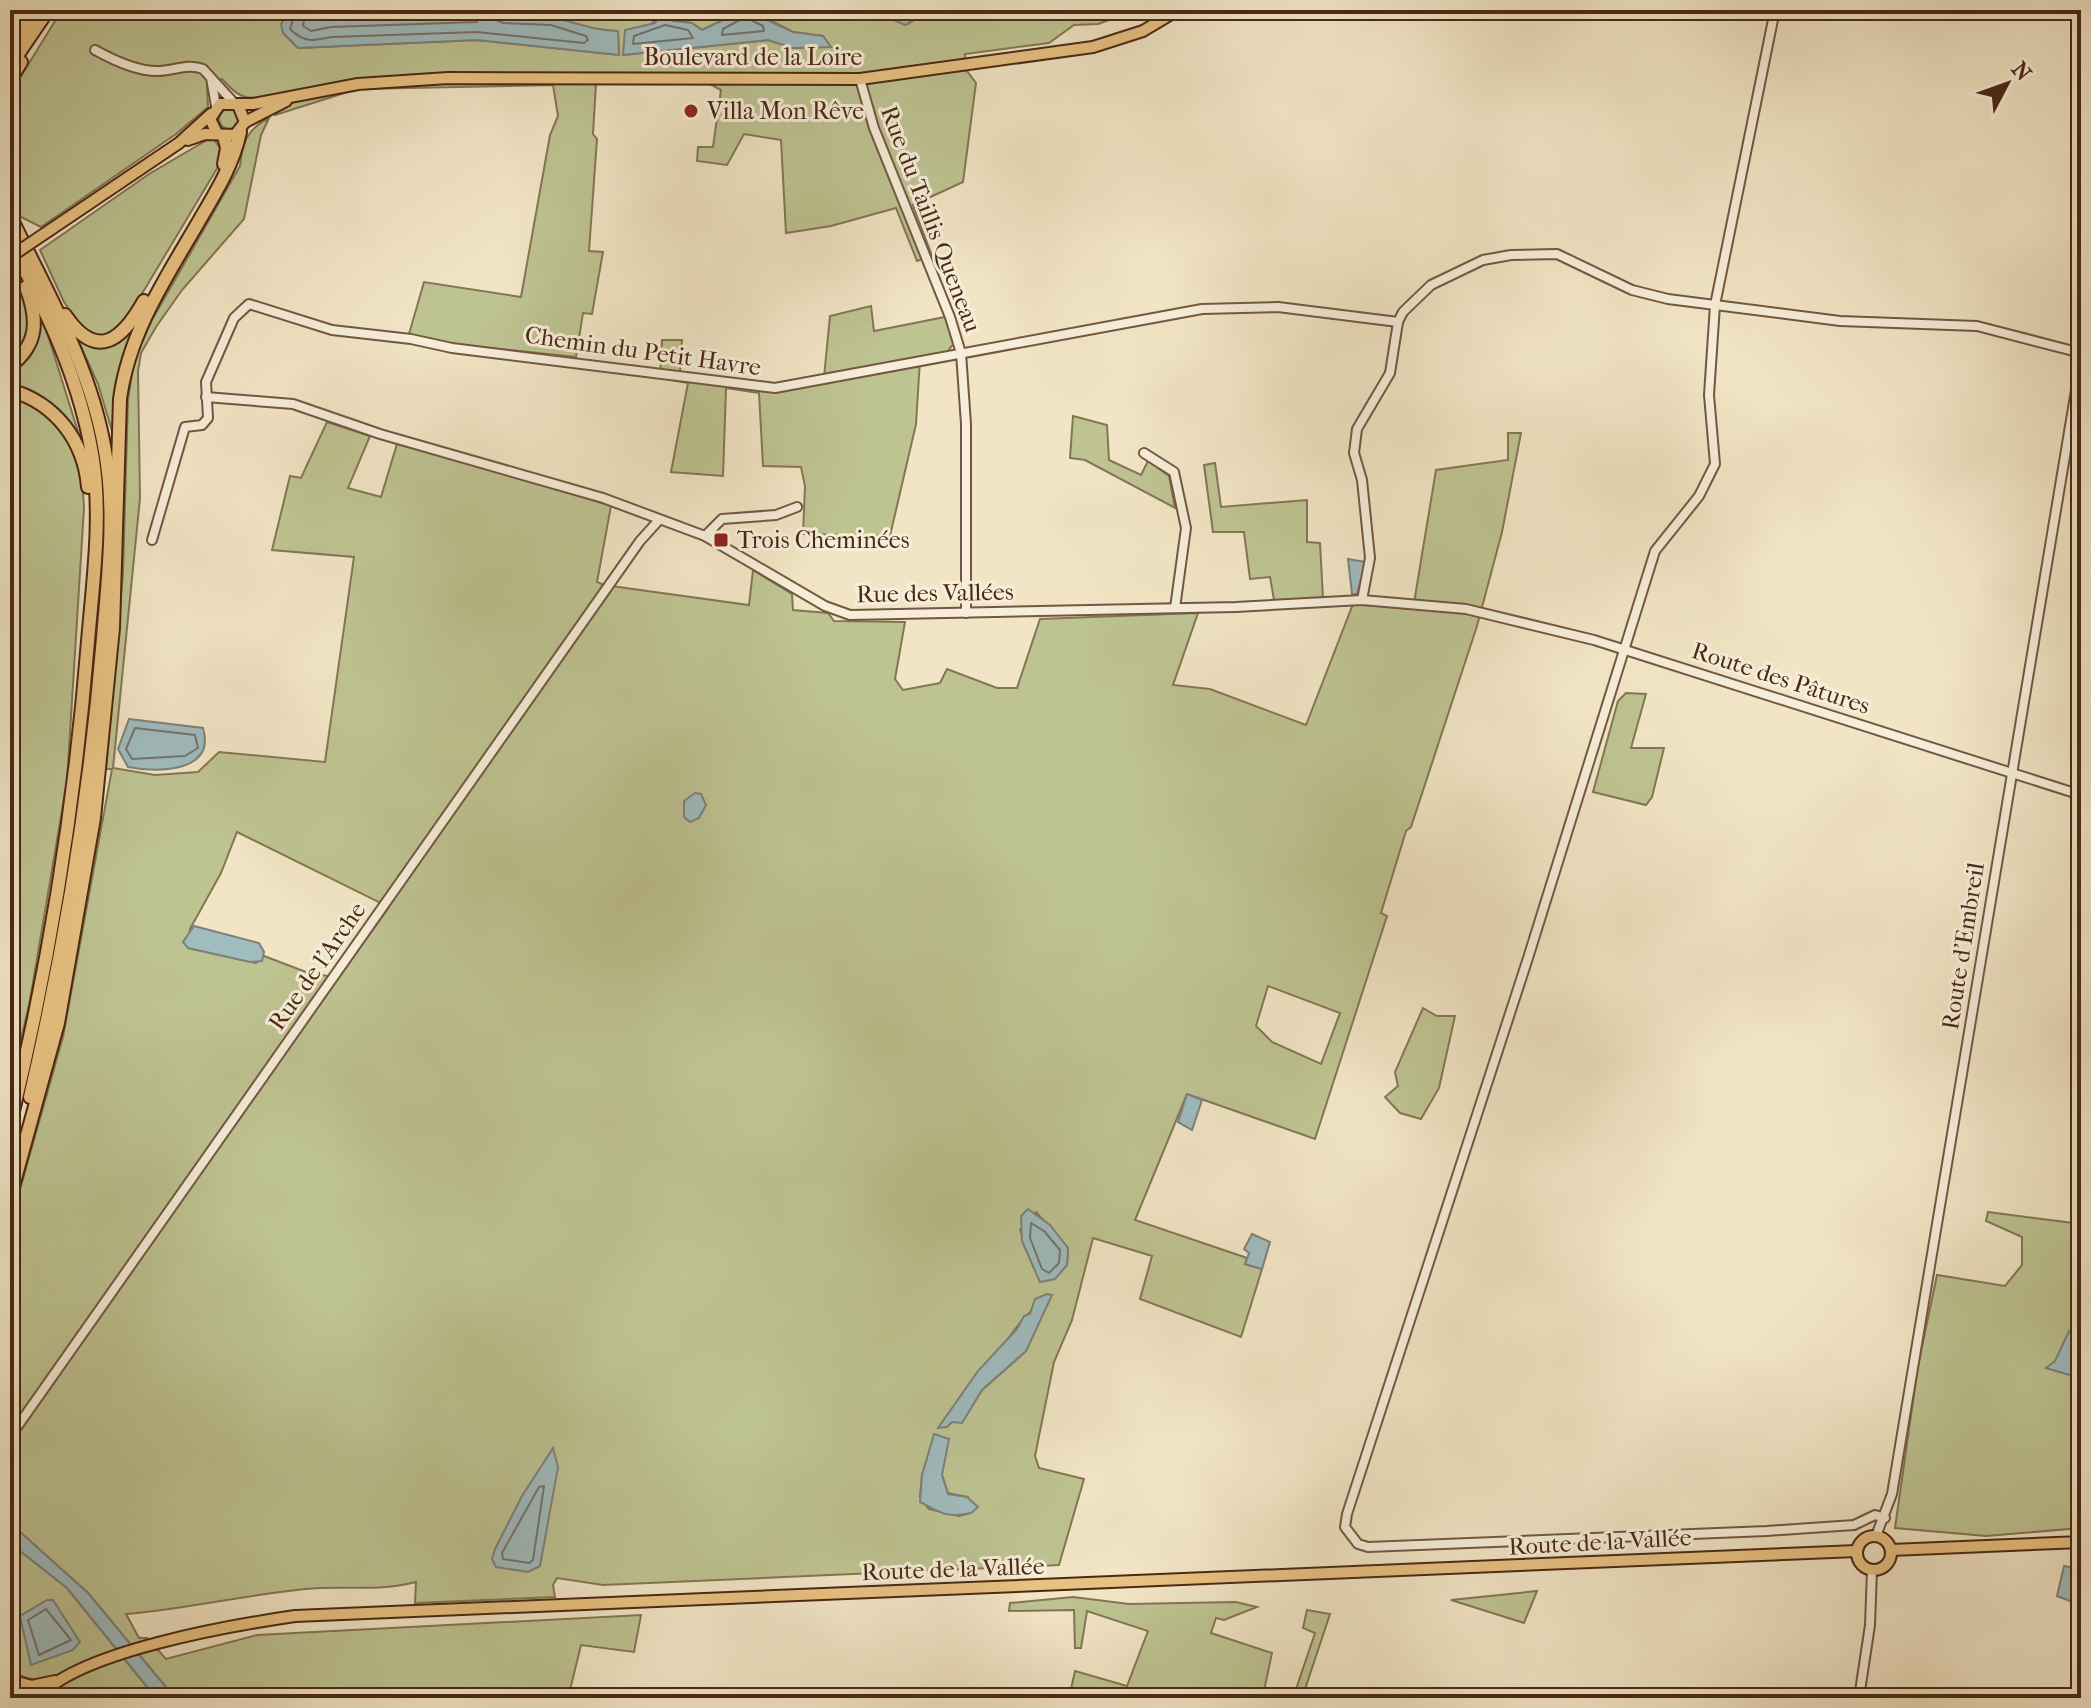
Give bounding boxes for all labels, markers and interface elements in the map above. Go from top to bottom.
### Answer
street label: Boulevard de la Loire [644,43,863,71]
north arrow [1967,44,2047,124]
text: N [2006,57,2037,87]
place label: Villa Mon Rêve [706,97,864,125]
marker: Villa Mon Rêve [682,102,700,120]
street label: Rue du Taillis Queneau [875,102,987,336]
street label: Chemin du Petit Havre [523,321,763,381]
place label: Trois Cheminées [737,526,910,554]
marker: Trois Cheminées [712,531,730,549]
street label: Rue des Vallées [856,578,1014,608]
street label: Route des Pâtures [1688,636,1874,720]
street label: Route d'Embreil [1936,860,1990,1032]
street label: Rue de l'Arche [263,897,371,1035]
street label: Route de la Vallée [1508,1523,1692,1561]
street label: Route de la Vallée [861,1552,1045,1586]

